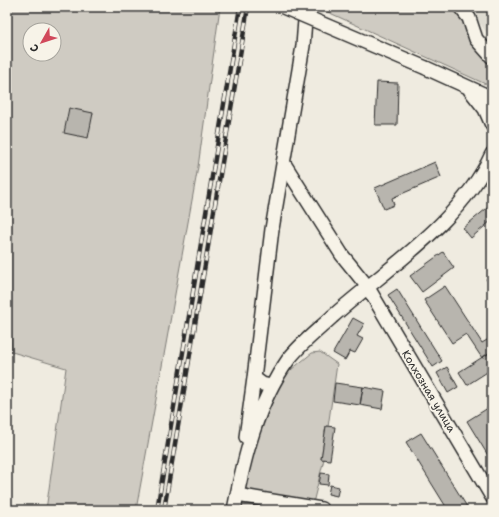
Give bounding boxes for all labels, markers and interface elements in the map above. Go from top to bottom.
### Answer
north arrow [22,22,62,62]
text: С [27,40,43,55]
street label: Колхозная улица [398,347,459,435]

